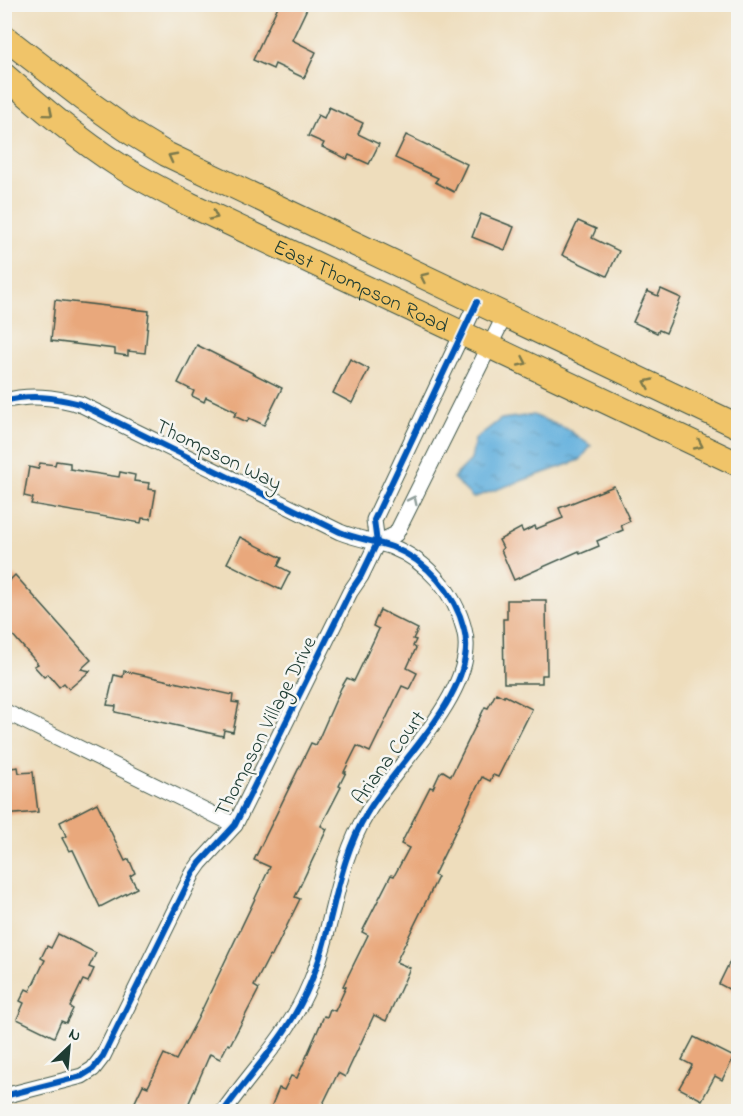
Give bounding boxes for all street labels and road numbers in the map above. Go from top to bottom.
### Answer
street label: East Thompson Road [268,233,453,342]
street label: Thompson Way [149,412,286,501]
street label: Thompson Village Drive [208,631,327,823]
street label: Ariana Court [345,705,434,811]

